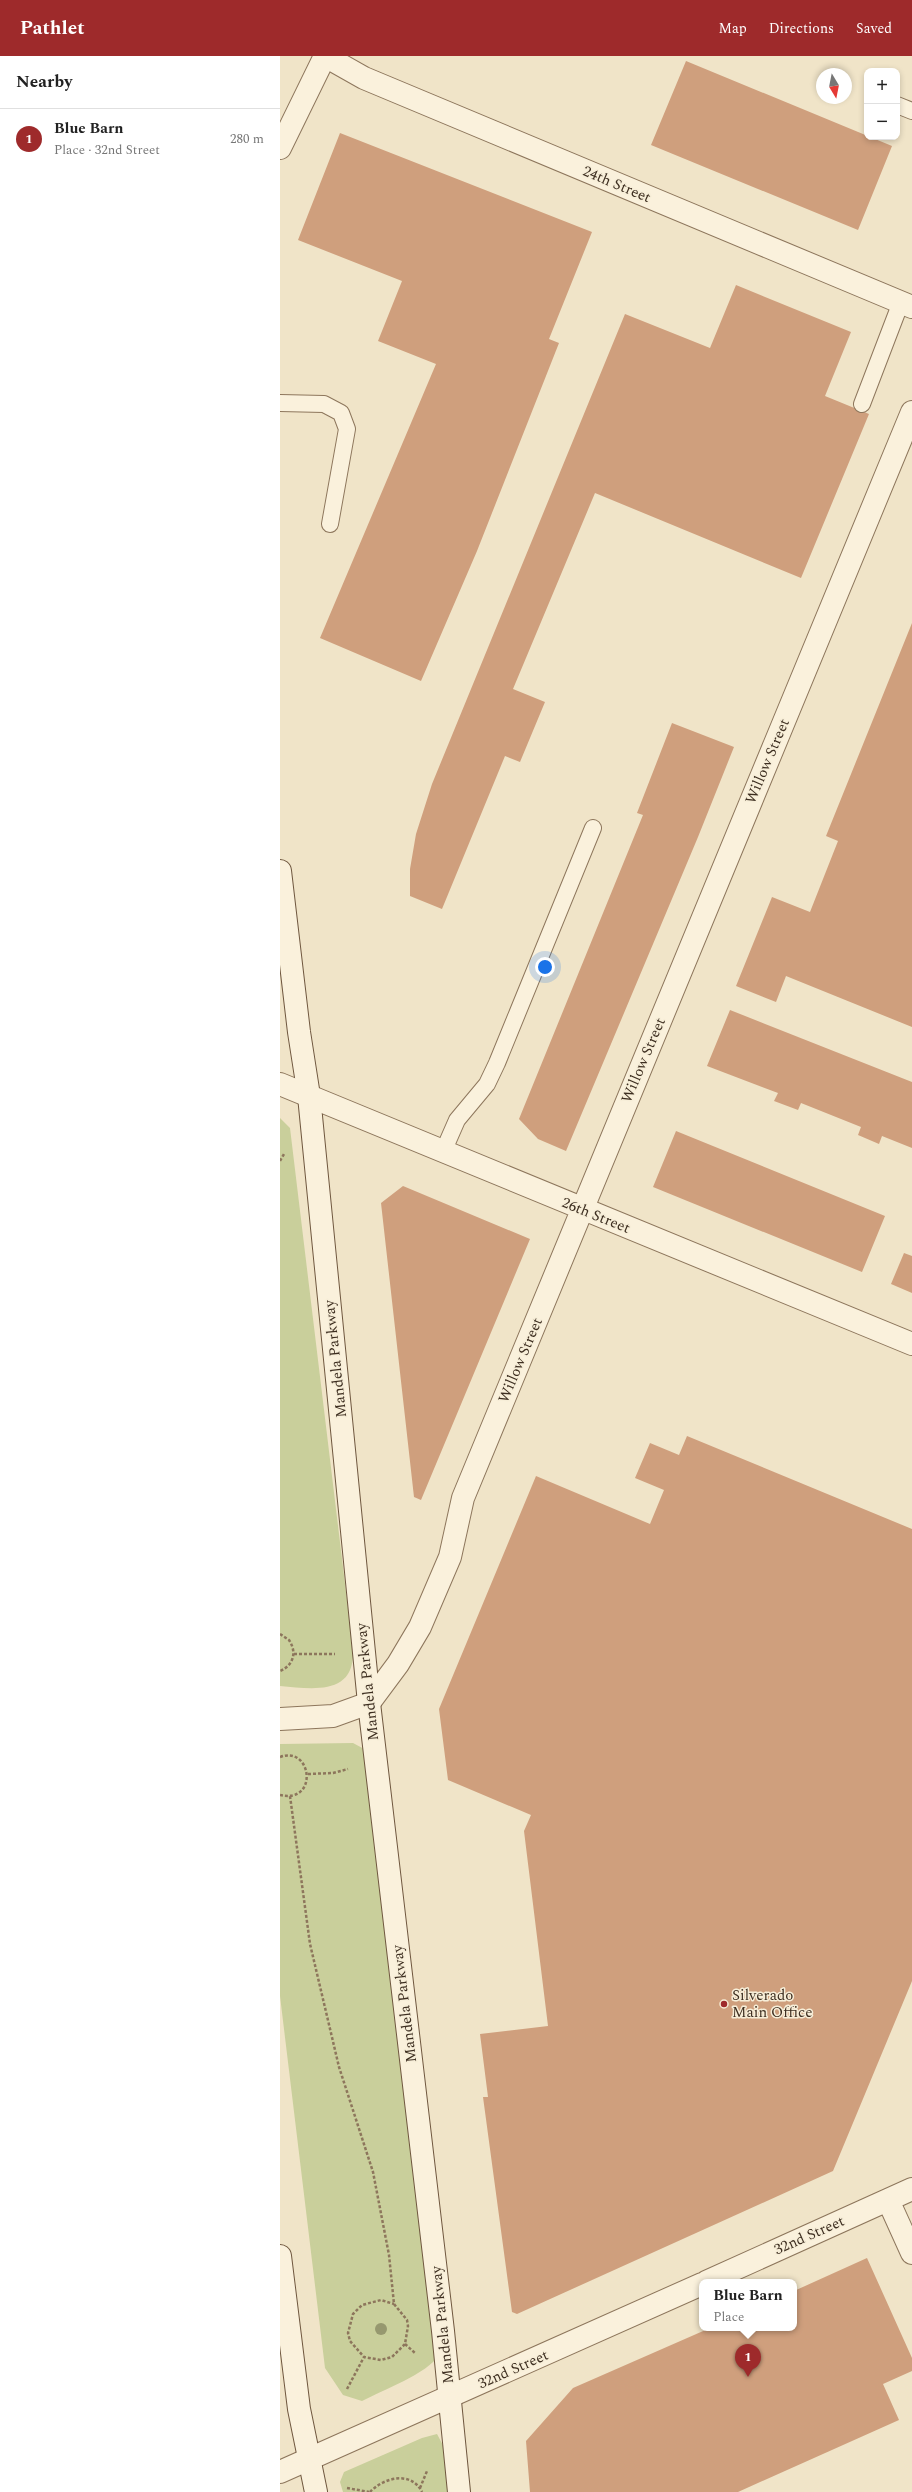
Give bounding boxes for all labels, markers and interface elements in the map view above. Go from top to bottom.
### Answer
text: Pathlet [20,14,85,43]
text: Map [719,18,747,39]
text: Directions [769,18,834,39]
text: Saved [856,18,892,39]
north arrow [816,68,852,104]
map controls [864,68,900,140]
button: + [864,68,900,104]
text: Nearby [16,69,72,95]
button: − [864,104,900,140]
text: Blue Barn [54,117,124,140]
text: 1 [25,129,33,149]
text: 280 m [230,129,264,149]
text: Place · 32nd Street [54,140,160,160]
street label: 24th Street [579,160,655,209]
street label: Willow Street [739,715,796,807]
your location [535,957,555,977]
street label: Willow Street [615,1014,672,1106]
street label: 26th Street [558,1191,634,1240]
street label: Mandela Parkway [318,1298,353,1419]
street label: Willow Street [492,1314,549,1406]
street label: Mandela Parkway [350,1621,385,1742]
street label: Mandela Parkway [386,1943,423,2064]
place label: Silverado Main Office [732,1984,813,2024]
marker: Silverado Main Office [719,1999,729,2009]
street label: 32nd Street [770,2210,848,2261]
street label: Mandela Parkway [425,2264,460,2385]
popup [699,2279,797,2331]
text: Blue Barn [713,2284,783,2307]
text: Place [713,2307,744,2327]
street label: 32nd Street [474,2344,552,2395]
pin: 1 [735,2344,761,2377]

